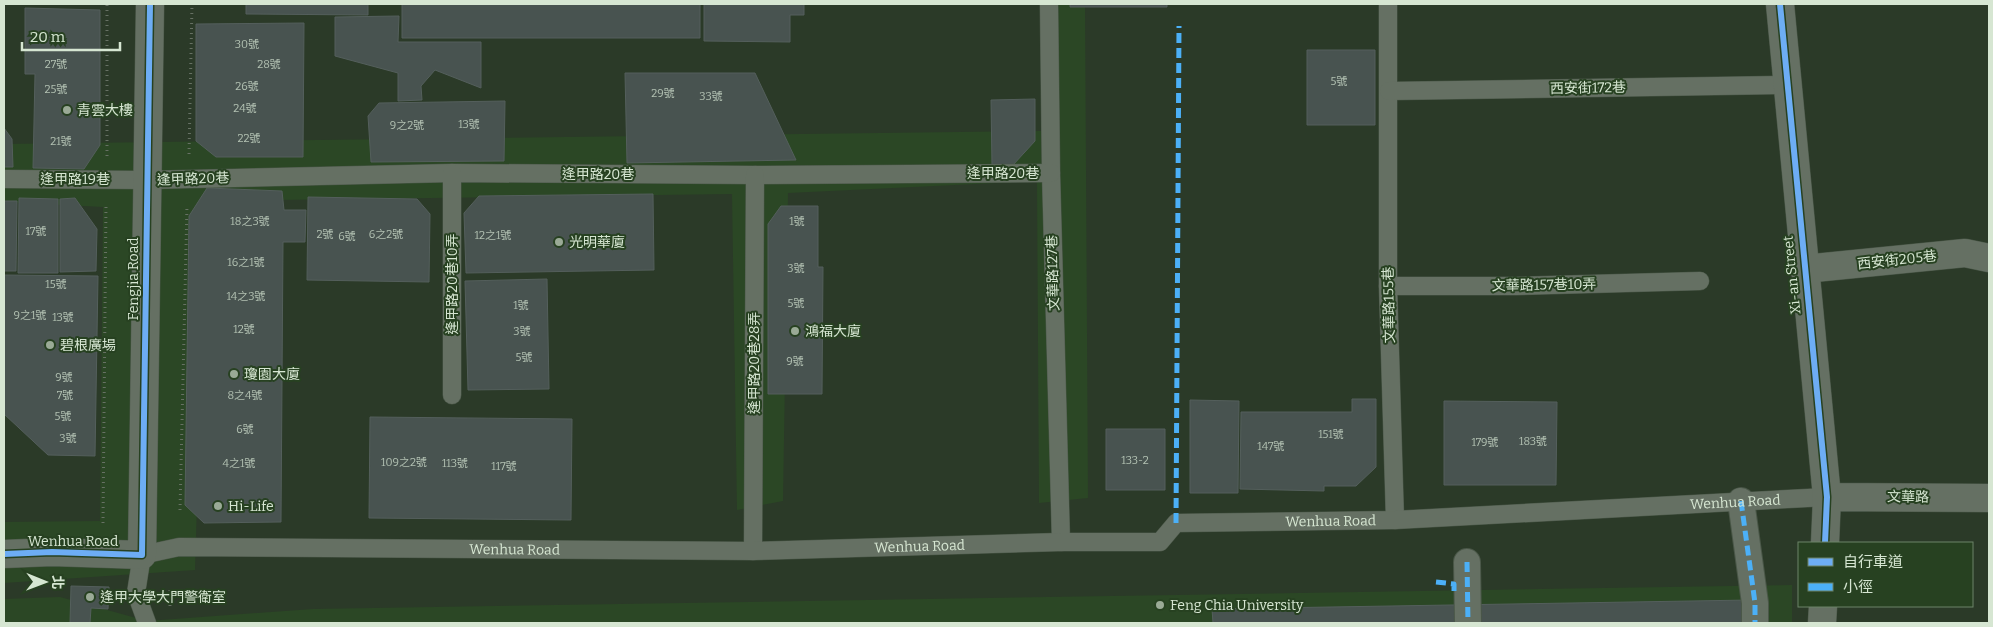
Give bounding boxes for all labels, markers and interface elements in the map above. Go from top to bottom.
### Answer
scale bar [22,20,120,52]
text: 20 m [30,28,66,46]
house number: 30號 [235,38,259,51]
house number: 27號 [45,58,67,71]
house number: 28號 [257,58,281,71]
house number: 5號 [1331,75,1347,88]
street label: 西安街172巷 [1550,79,1626,97]
house number: 26號 [235,80,259,93]
house number: 25號 [45,83,67,96]
house number: 29號 [651,87,675,100]
house number: 33號 [699,90,723,103]
place label: 青雲大樓 [77,102,133,119]
house number: 24號 [233,102,257,115]
marker: 青雲大樓 [61,104,73,116]
house number: 13號 [458,118,480,131]
house number: 9之2號 [390,119,424,132]
house number: 22號 [238,132,260,145]
house number: 21號 [50,135,72,148]
street label: 逢甲路20巷 [967,165,1039,182]
street label: 逢甲路20巷 [562,166,634,183]
street label: 逢甲路20巷 [156,169,230,189]
street label: 逢甲路19巷 [40,171,110,188]
house number: 18之3號 [230,215,270,228]
house number: 1號 [789,215,805,228]
house number: 17號 [26,225,46,238]
house number: 2號 [317,228,333,241]
house number: 6之2號 [369,228,403,241]
house number: 12之1號 [475,229,511,242]
house number: 6號 [338,230,356,243]
street label: 逢甲路20巷10弄 [444,233,461,335]
place label: 光明華廈 [569,234,625,251]
street label: 文華路127巷 [1043,235,1063,311]
street label: Xi-an Street [1779,235,1805,315]
marker: 光明華廈 [553,236,565,248]
street label: Fengjia Road [125,237,142,321]
street label: 西安街205巷 [1856,247,1938,273]
house number: 16之1號 [227,256,265,269]
house number: 3號 [787,262,805,275]
street label: 文華路155巷 [1380,267,1398,343]
street label: 文華路157巷10弄 [1492,276,1596,294]
house number: 15號 [45,278,67,291]
house number: 14之3號 [226,290,266,303]
house number: 5號 [788,297,804,310]
house number: 1號 [513,299,529,312]
house number: 9之1號 [14,309,46,322]
house number: 13號 [52,311,74,324]
street label: 逢甲路20巷28弄 [746,312,763,414]
house number: 12號 [233,323,255,336]
place label: 鴻福大廈 [805,323,861,340]
house number: 3號 [513,325,531,338]
marker: 鴻福大廈 [789,325,801,337]
place label: 碧根廣場 [60,337,116,354]
marker: 碧根廣場 [44,339,56,351]
house number: 5號 [516,351,532,364]
house number: 9號 [786,355,804,368]
place label: 瓊園大廈 [244,366,300,383]
marker: 瓊園大廈 [228,368,240,380]
house number: 9號 [55,371,73,384]
house number: 7號 [57,389,73,402]
house number: 8之4號 [227,389,263,402]
house number: 5號 [55,410,71,423]
house number: 6號 [236,423,254,436]
house number: 151號 [1318,428,1344,441]
house number: 3號 [59,432,77,445]
house number: 183號 [1519,435,1547,448]
house number: 179號 [1471,436,1499,449]
house number: 147號 [1257,440,1285,453]
house number: 133-2 [1121,454,1149,467]
house number: 109之2號 [381,456,427,469]
house number: 4之1號 [223,457,255,470]
house number: 113號 [442,457,468,470]
house number: 117號 [491,460,517,473]
street label: 文華路 [1887,488,1929,506]
street label: Wenhua Road [1689,491,1781,513]
place label: Hi-Life [228,498,274,515]
marker: Hi-Life [212,500,224,512]
street label: Wenhua Road [1285,512,1376,530]
street label: Wenhua Road [28,533,118,550]
street label: Wenhua Road [874,536,965,556]
street label: Wenhua Road [469,541,560,558]
legend [1798,542,1973,607]
text: 自行車道 [1843,553,1903,571]
north arrow [20,557,70,607]
text: 北 [49,575,66,589]
text: 小徑 [1843,578,1873,596]
place label: 逢甲大學大門警衛室 [100,589,226,606]
marker: 逢甲大學大門警衛室 [84,591,96,603]
place label: Feng Chia University [1170,597,1304,614]
marker: Feng Chia University [1154,599,1166,611]

